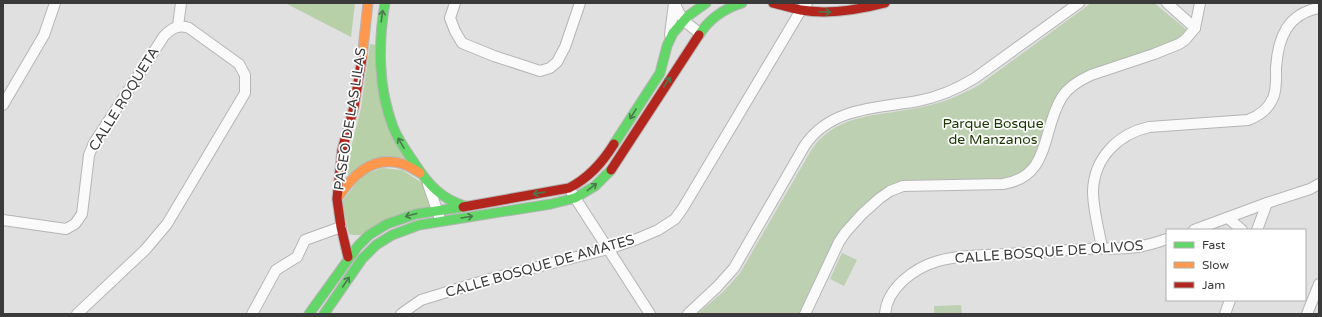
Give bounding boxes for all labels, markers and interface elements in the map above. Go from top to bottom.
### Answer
one-way arrow [818,8,831,15]
one-way arrow [378,10,386,23]
street label: CALLE ROQUETA [85,44,163,154]
street label: PASEO DE LAS LILAS [330,46,370,192]
one-way arrow [663,77,672,88]
one-way arrow [629,108,637,119]
park label: Parque Bosque de Manzanos [942,115,1044,148]
one-way arrow [397,137,405,149]
one-way arrow [587,183,598,192]
one-way arrow [533,189,546,197]
one-way arrow [405,212,418,220]
one-way arrow [460,213,473,221]
legend [1166,229,1306,301]
street label: CALLE BOSQUE DE AMATES [444,231,637,301]
street label: CALLE BOSQUE DE OLIVOS [954,237,1144,267]
text: Fast [1202,238,1226,252]
text: Slow [1202,258,1229,272]
one-way arrow [342,277,350,288]
text: Jam [1202,278,1225,292]

